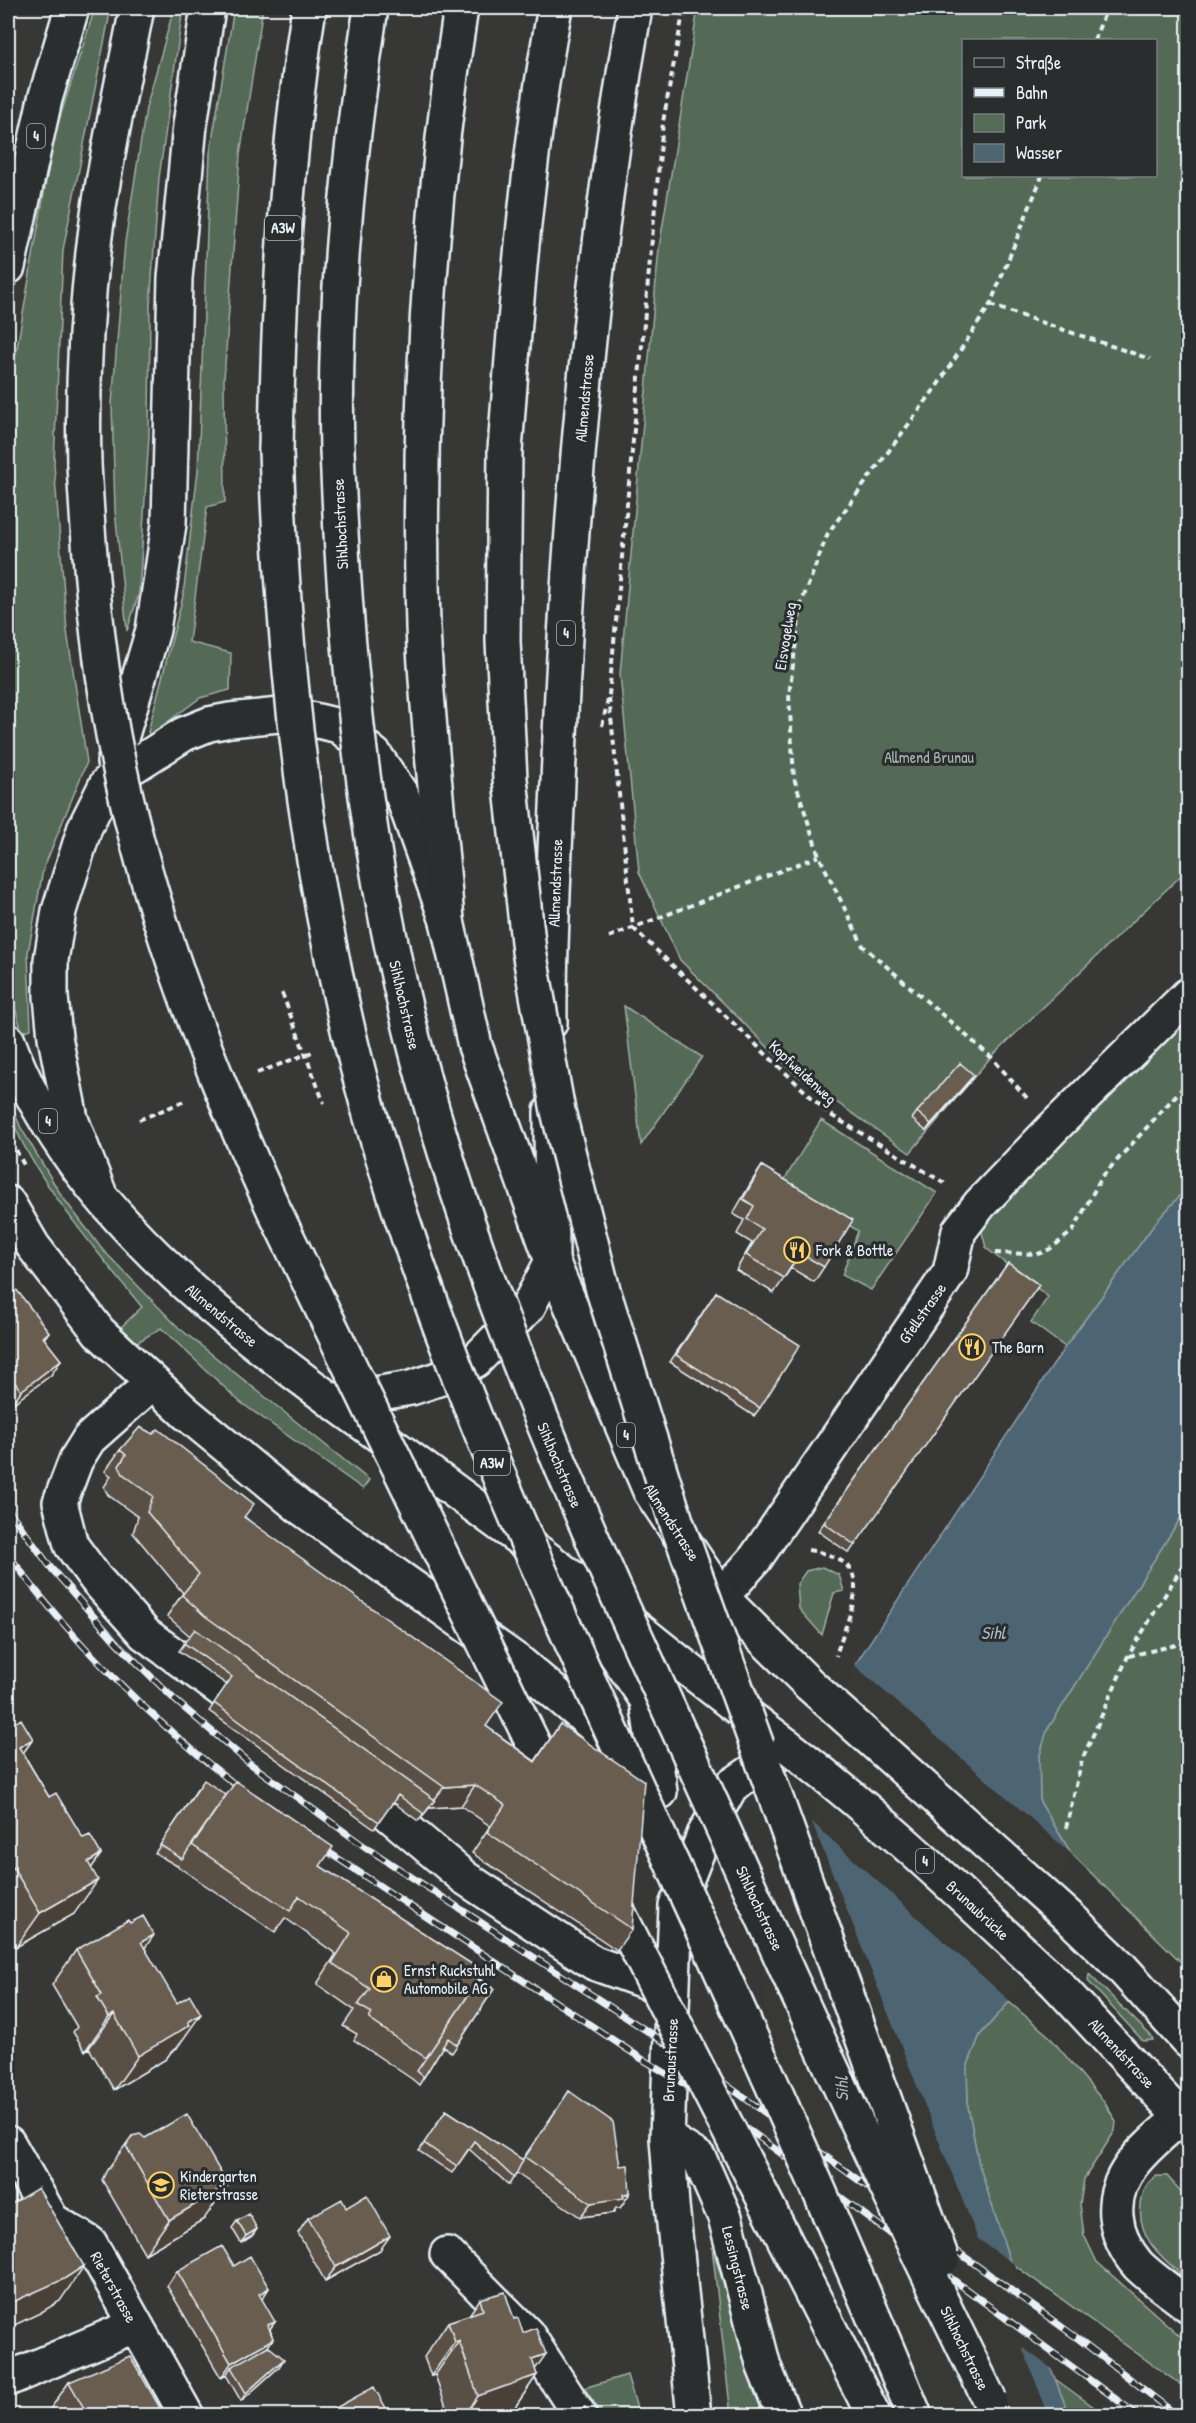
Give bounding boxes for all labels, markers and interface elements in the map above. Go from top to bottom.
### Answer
legend [962,39,1157,177]
text: Straße [1016,50,1061,75]
text: Bahn [1016,80,1048,105]
text: Park [1016,110,1047,135]
road number: 4 [27,124,45,148]
text: Wasser [1016,140,1062,165]
road number: A3W [265,216,301,240]
street label: Allmendstrasse [569,352,599,443]
street label: Sihlhochstrasse [327,477,353,570]
street label: Eisvogelweg [769,601,801,671]
road number: 4 [557,621,575,645]
park label: Allmend Brunau [884,746,974,768]
street label: Allmendstrasse [542,838,568,927]
street label: Sihlhochstrasse [384,958,426,1052]
street label: Kopfweidenweg [764,1035,842,1109]
road number: 4 [39,1109,57,1133]
restaurant icon: Fork & Bottle [782,1235,812,1265]
place label: Fork & Bottle [815,1239,894,1261]
street label: Allmendstrasse [181,1278,263,1352]
street label: Gfellstrasse [893,1278,951,1348]
restaurant icon: The Barn [957,1332,987,1362]
place label: The Barn [992,1336,1044,1358]
street label: Sihlhochstrasse [532,1419,588,1512]
road number: 4 [617,1423,635,1447]
road number: A3W [474,1451,510,1475]
street label: Allmendstrasse [639,1479,706,1566]
water label: Sihl [981,1620,1007,1645]
road number: 4 [916,1849,934,1873]
street label: Sihlhochstrasse [731,1862,789,1954]
street label: Brunaubrücke [942,1875,1015,1945]
place label: Ernst Ruckstuhl Automobile AG [404,1959,496,1999]
shop icon: Ernst Ruckstuhl Automobile AG [369,1964,399,1994]
street label: Allmendstrasse [1084,2013,1161,2093]
street label: Brunaustrasse [657,2017,683,2102]
water label: Sihl [829,2075,854,2102]
place label: Kindergarten Rieterstrasse [180,2165,259,2205]
school or university icon: Kindergarten Rieterstrasse [146,2170,176,2200]
street label: Lessingstrasse [717,2224,759,2313]
street label: Rieterstrasse [85,2248,143,2327]
street label: Sihlhochstrasse [935,2302,995,2394]

